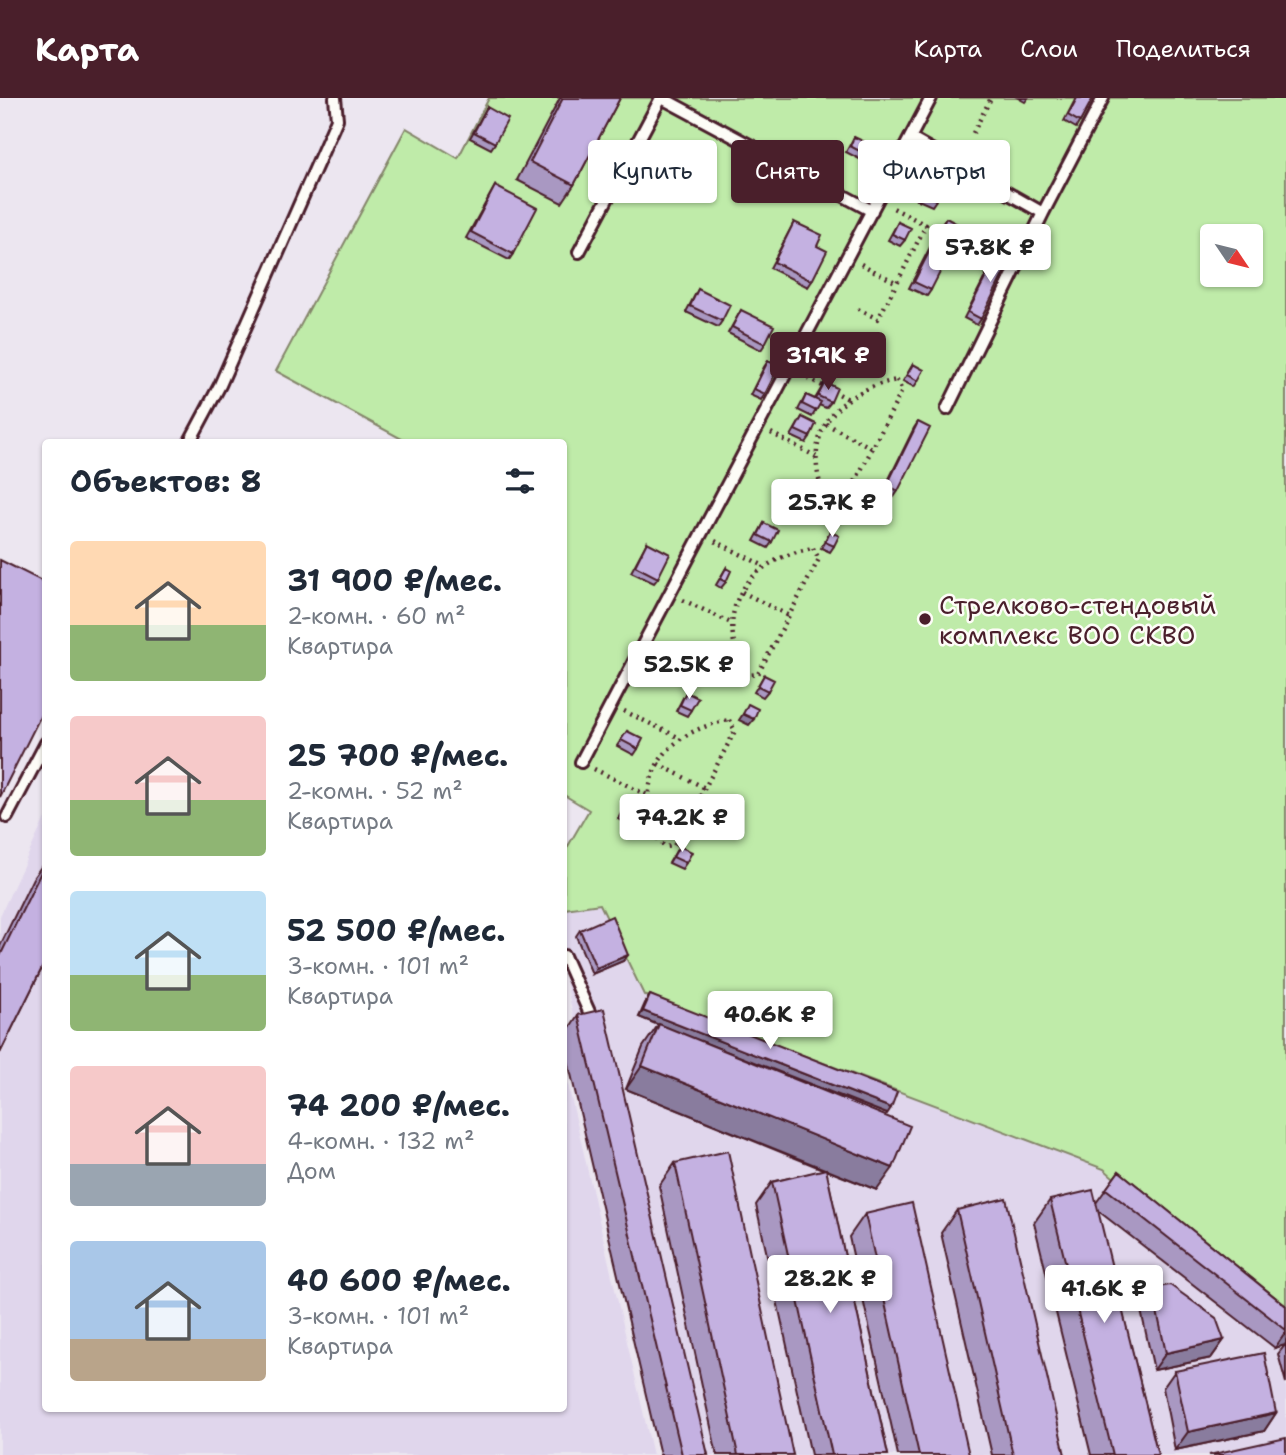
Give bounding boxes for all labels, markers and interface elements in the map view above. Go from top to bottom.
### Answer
text: Карта [35,27,139,72]
text: Карта [914,33,982,65]
text: Слои [1020,33,1078,65]
text: Поделиться [1116,33,1251,65]
chip: Купить [588,140,717,203]
chip: Снять [731,140,844,203]
chip: Фильтры [858,140,1010,203]
north arrow [1200,224,1264,287]
map controls [1200,224,1263,287]
pin: 57.8K ₽ [925,225,1055,284]
text: 57.8K ₽ [945,232,1035,262]
pin: 31.9K ₽ [763,332,893,392]
text: 31.9K ₽ [786,340,870,370]
text: Объектов: 8 [70,461,262,502]
icon: filters [501,462,539,500]
pin: 25.7K ₽ [767,480,897,539]
text: 25.7K ₽ [787,487,877,517]
text: 31 900 ₽/мес. [287,560,502,601]
icon: home [126,569,210,653]
place label: Стрелково-стендовый комплекс ВОО СКВО [939,587,1216,652]
text: 2-комн. · 60 m² [287,601,465,631]
marker: Стрелково-стендовый комплекс ВОО СКВО [917,611,933,627]
text: Квартира [287,631,393,661]
pin: 52.5K ₽ [624,642,754,701]
text: 52.5K ₽ [644,649,734,679]
text: 25 700 ₽/мес. [287,735,508,776]
icon: home [126,744,210,828]
text: 2-комн. · 52 m² [287,776,463,806]
pin: 74.2K ₽ [617,794,747,854]
text: 74.2K ₽ [636,802,728,832]
text: Квартира [287,806,393,836]
text: 52 500 ₽/мес. [287,910,506,951]
icon: home [126,919,210,1003]
text: 3-комн. · 101 m² [287,951,469,981]
text: Квартира [287,981,393,1011]
pin: 40.6K ₽ [705,992,835,1051]
text: 40.6K ₽ [724,999,816,1029]
text: 74 200 ₽/мес. [287,1085,510,1126]
icon: home [126,1094,210,1178]
text: 4-комн. · 132 m² [287,1126,475,1156]
text: Дом [287,1156,336,1186]
pin: 28.2K ₽ [765,1256,895,1315]
text: 40 600 ₽/мес. [287,1260,511,1301]
text: 28.2K ₽ [783,1263,877,1293]
pin: 41.6K ₽ [1039,1266,1169,1325]
icon: home [126,1269,210,1353]
text: 41.6K ₽ [1061,1273,1147,1303]
text: 3-комн. · 101 m² [287,1301,469,1331]
text: Квартира [287,1331,393,1361]

